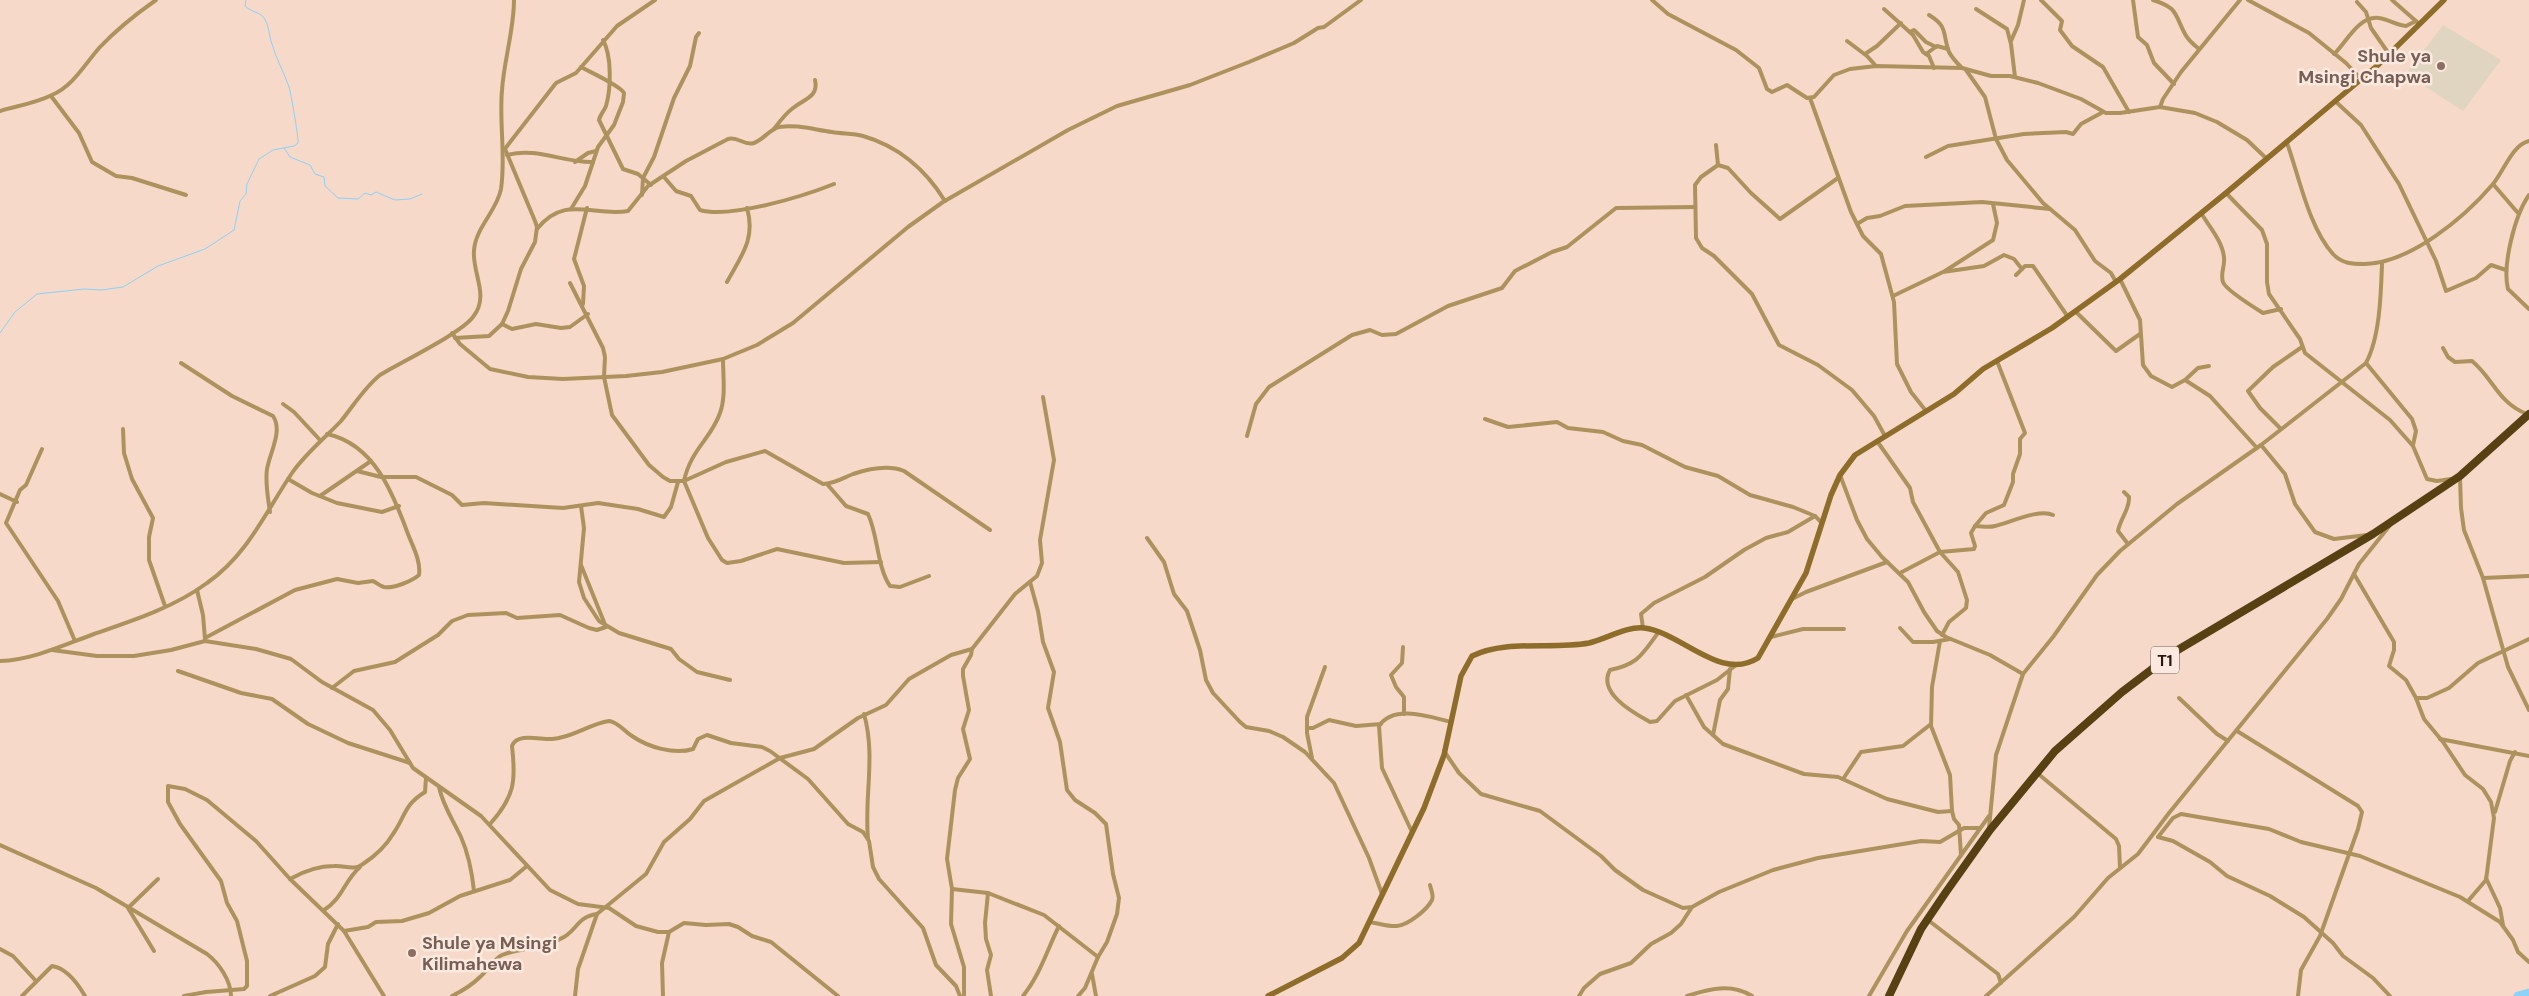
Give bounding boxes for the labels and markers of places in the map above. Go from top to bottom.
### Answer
place label: Shule ya Msingi Chapwa [2298,44,2431,89]
marker: Shule ya Msingi Chapwa [2435,60,2447,72]
place label: Shule ya Msingi Kilimahewa [422,931,557,976]
marker: Shule ya Msingi Kilimahewa [406,947,418,959]

